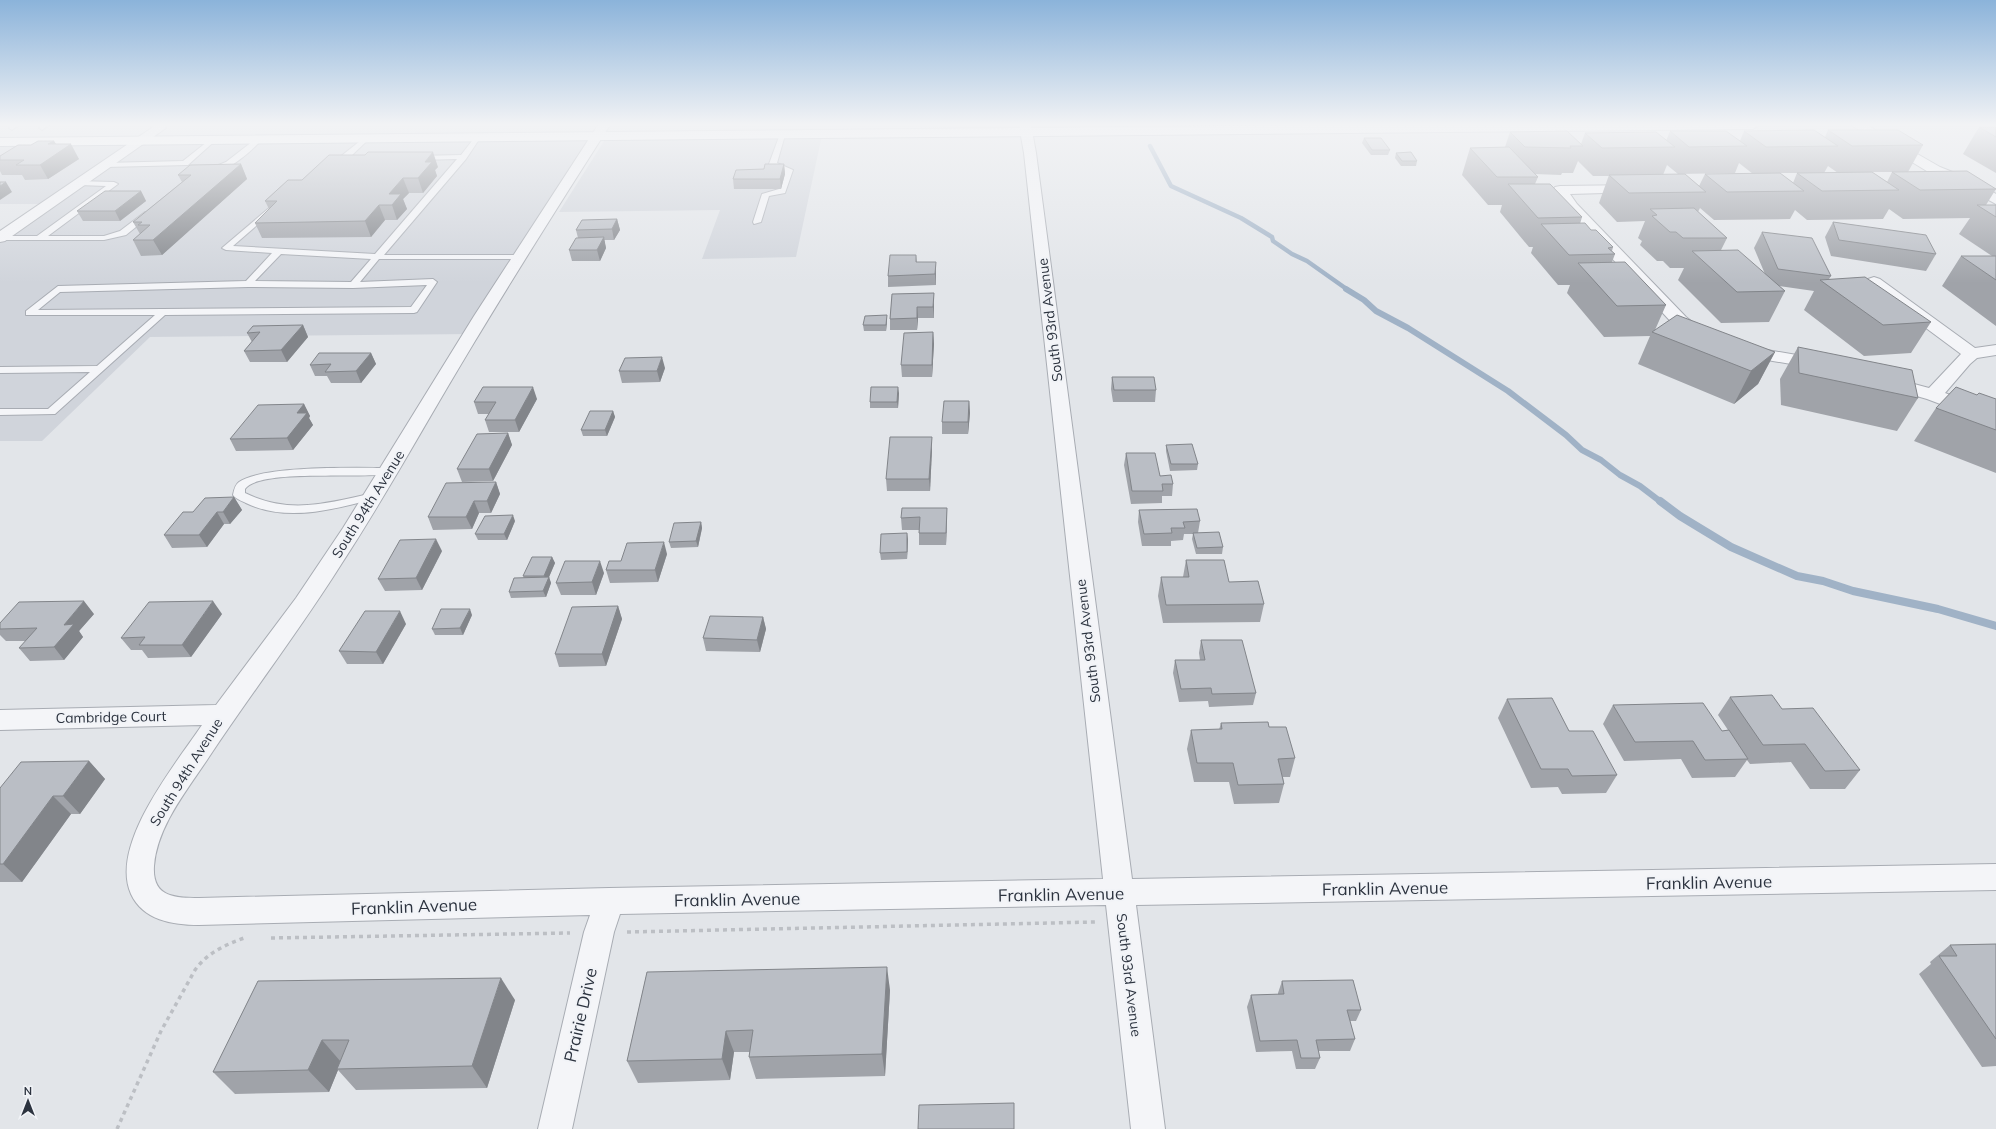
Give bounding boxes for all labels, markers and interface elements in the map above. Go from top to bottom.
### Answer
street label: South 93rd Avenue [1034,257,1066,383]
street label: South 94th Avenue [328,447,408,561]
street label: South 93rd Avenue [1072,578,1104,704]
street label: Cambridge Court [56,707,166,727]
street label: South 94th Avenue [146,715,226,829]
street label: Franklin Avenue [1646,870,1772,894]
street label: Franklin Avenue [1322,876,1448,900]
street label: Franklin Avenue [998,882,1124,906]
street label: Franklin Avenue [674,887,800,911]
street label: Franklin Avenue [351,893,477,919]
street label: South 93rd Avenue [1113,912,1145,1038]
street label: Prairie Drive [559,966,601,1064]
north arrow [8,1081,48,1121]
text: N [24,1084,32,1098]

